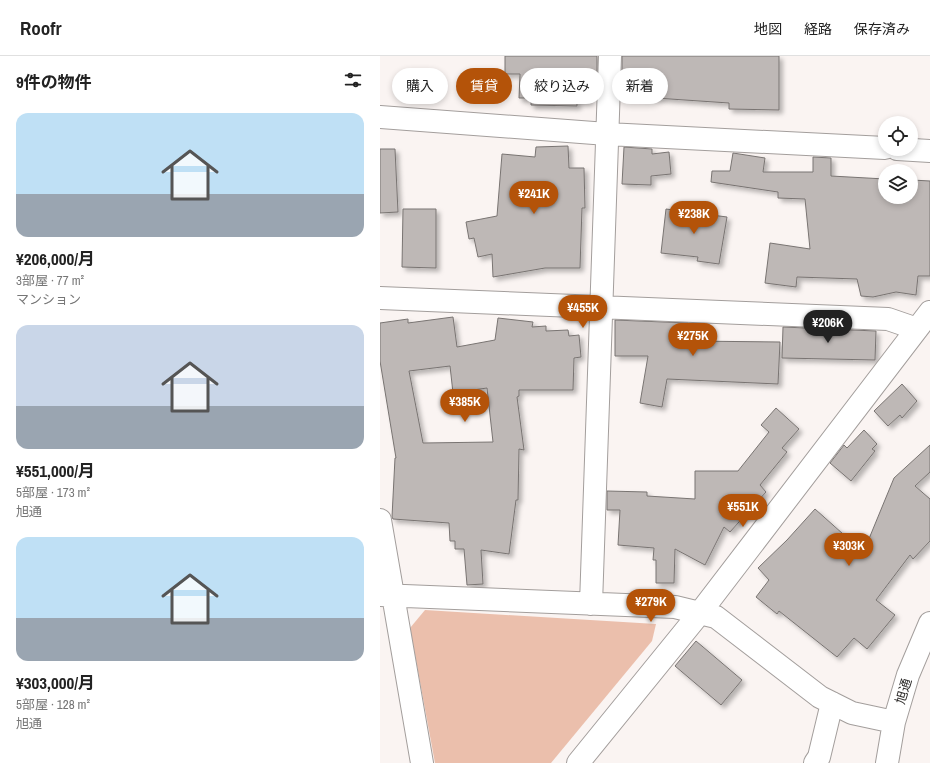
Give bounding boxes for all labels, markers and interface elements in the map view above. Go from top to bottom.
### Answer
text: Roofr [20,15,62,41]
text: 地図 [754,20,782,38]
text: 経路 [804,20,832,38]
text: 保存済み [854,20,910,38]
chip: 購入 [392,68,448,104]
chip: 賃貸 [456,68,512,104]
chip: 絞り込み [520,68,604,104]
chip: 新着 [612,68,668,104]
icon: filters [342,69,364,91]
text: 9件の物件 [16,70,92,93]
map controls [878,116,918,204]
button: locate [878,116,918,156]
icon: home [154,139,226,211]
button: layers [878,164,918,204]
pin: ¥241K [506,181,562,215]
text: ¥241K [518,185,550,202]
pin: ¥238K [666,201,722,235]
text: ¥238K [678,205,710,222]
text: ¥206,000/月 [16,247,95,270]
text: 3部屋 · 77 m² [16,272,84,289]
text: マンション [16,291,81,308]
pin: ¥455K [555,295,611,329]
text: ¥455K [567,299,599,316]
pin: ¥206K [800,310,856,344]
text: ¥206K [812,314,844,331]
pin: ¥275K [665,323,721,357]
text: ¥275K [677,327,709,344]
icon: home [154,351,226,423]
pin: ¥385K [437,389,493,423]
text: ¥385K [449,393,481,410]
text: ¥551,000/月 [16,459,95,482]
text: 5部屋 · 173 m² [16,484,90,501]
pin: ¥551K [715,494,771,528]
text: ¥551K [727,498,759,515]
text: 旭通 [16,503,42,520]
pin: ¥303K [821,533,877,567]
text: ¥303K [833,537,865,554]
icon: home [154,563,226,635]
pin: ¥279K [623,589,679,623]
text: ¥279K [635,593,667,610]
text: ¥303,000/月 [16,671,95,694]
street label: 旭通 [892,676,915,706]
text: 5部屋 · 128 m² [16,696,90,713]
text: 旭通 [16,715,42,732]

